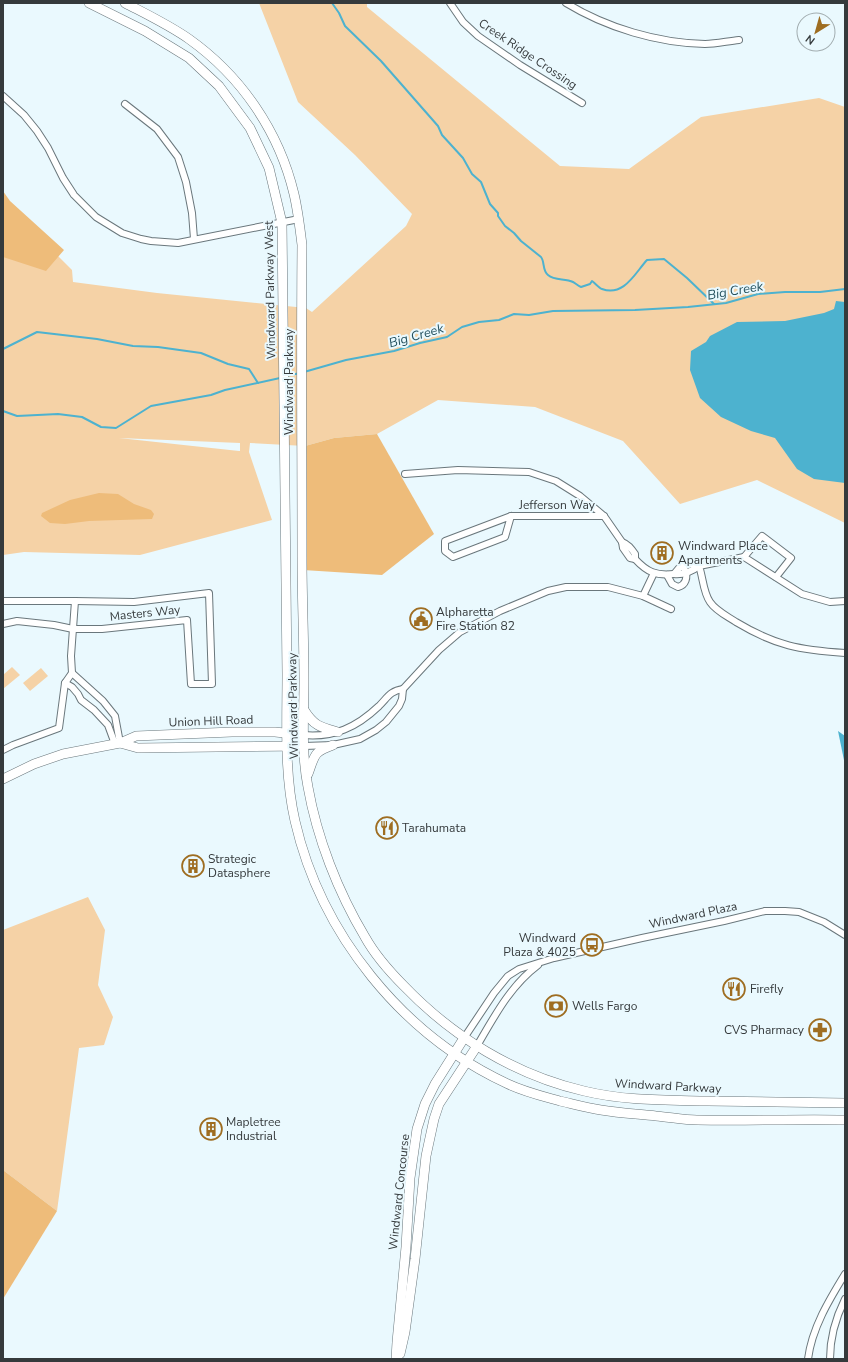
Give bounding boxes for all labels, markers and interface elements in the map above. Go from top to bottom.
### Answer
north arrow [796,12,836,52]
street label: Creek Ridge Crossing [476,15,580,93]
text: N [802,31,818,48]
street label: Windward Parkway West [261,220,279,359]
water label: Big Creek [706,277,765,305]
water label: Big Creek [387,319,446,352]
street label: Windward Parkway [281,328,297,435]
street label: Jefferson Way [518,497,596,513]
place label: Windward Place Apartments [678,538,768,568]
building icon: Windward Place Apartments [649,540,675,566]
street label: Masters Way [109,601,182,625]
place label: Alpharetta Fire Station 82 [436,604,515,634]
public building icon: Alpharetta Fire Station 82 [408,606,434,632]
street label: Windward Parkway [284,652,302,759]
street label: Union Hill Road [168,712,254,730]
restaurant icon: Tarahumata [374,815,400,841]
place label: Tarahumata [402,820,466,836]
place label: Strategic Datasphere [208,851,270,881]
building icon: Strategic Datasphere [180,853,206,879]
street label: Windward Plaza [647,898,739,932]
place label: Windward Plaza & 4025 [503,930,576,960]
bus stop icon: Windward Plaza & 4025 [579,932,605,958]
restaurant icon: Firefly [721,976,747,1002]
place label: Firefly [750,981,784,997]
bank icon: Wells Fargo [543,993,569,1019]
place label: Wells Fargo [572,998,638,1014]
pharmacy icon: CVS Pharmacy [807,1017,833,1043]
place label: CVS Pharmacy [724,1022,805,1038]
street label: Windward Parkway [614,1075,722,1097]
place label: Mapletree Industrial [226,1114,281,1144]
building icon: Mapletree Industrial [198,1116,224,1142]
street label: Windward Concourse [385,1133,413,1251]

